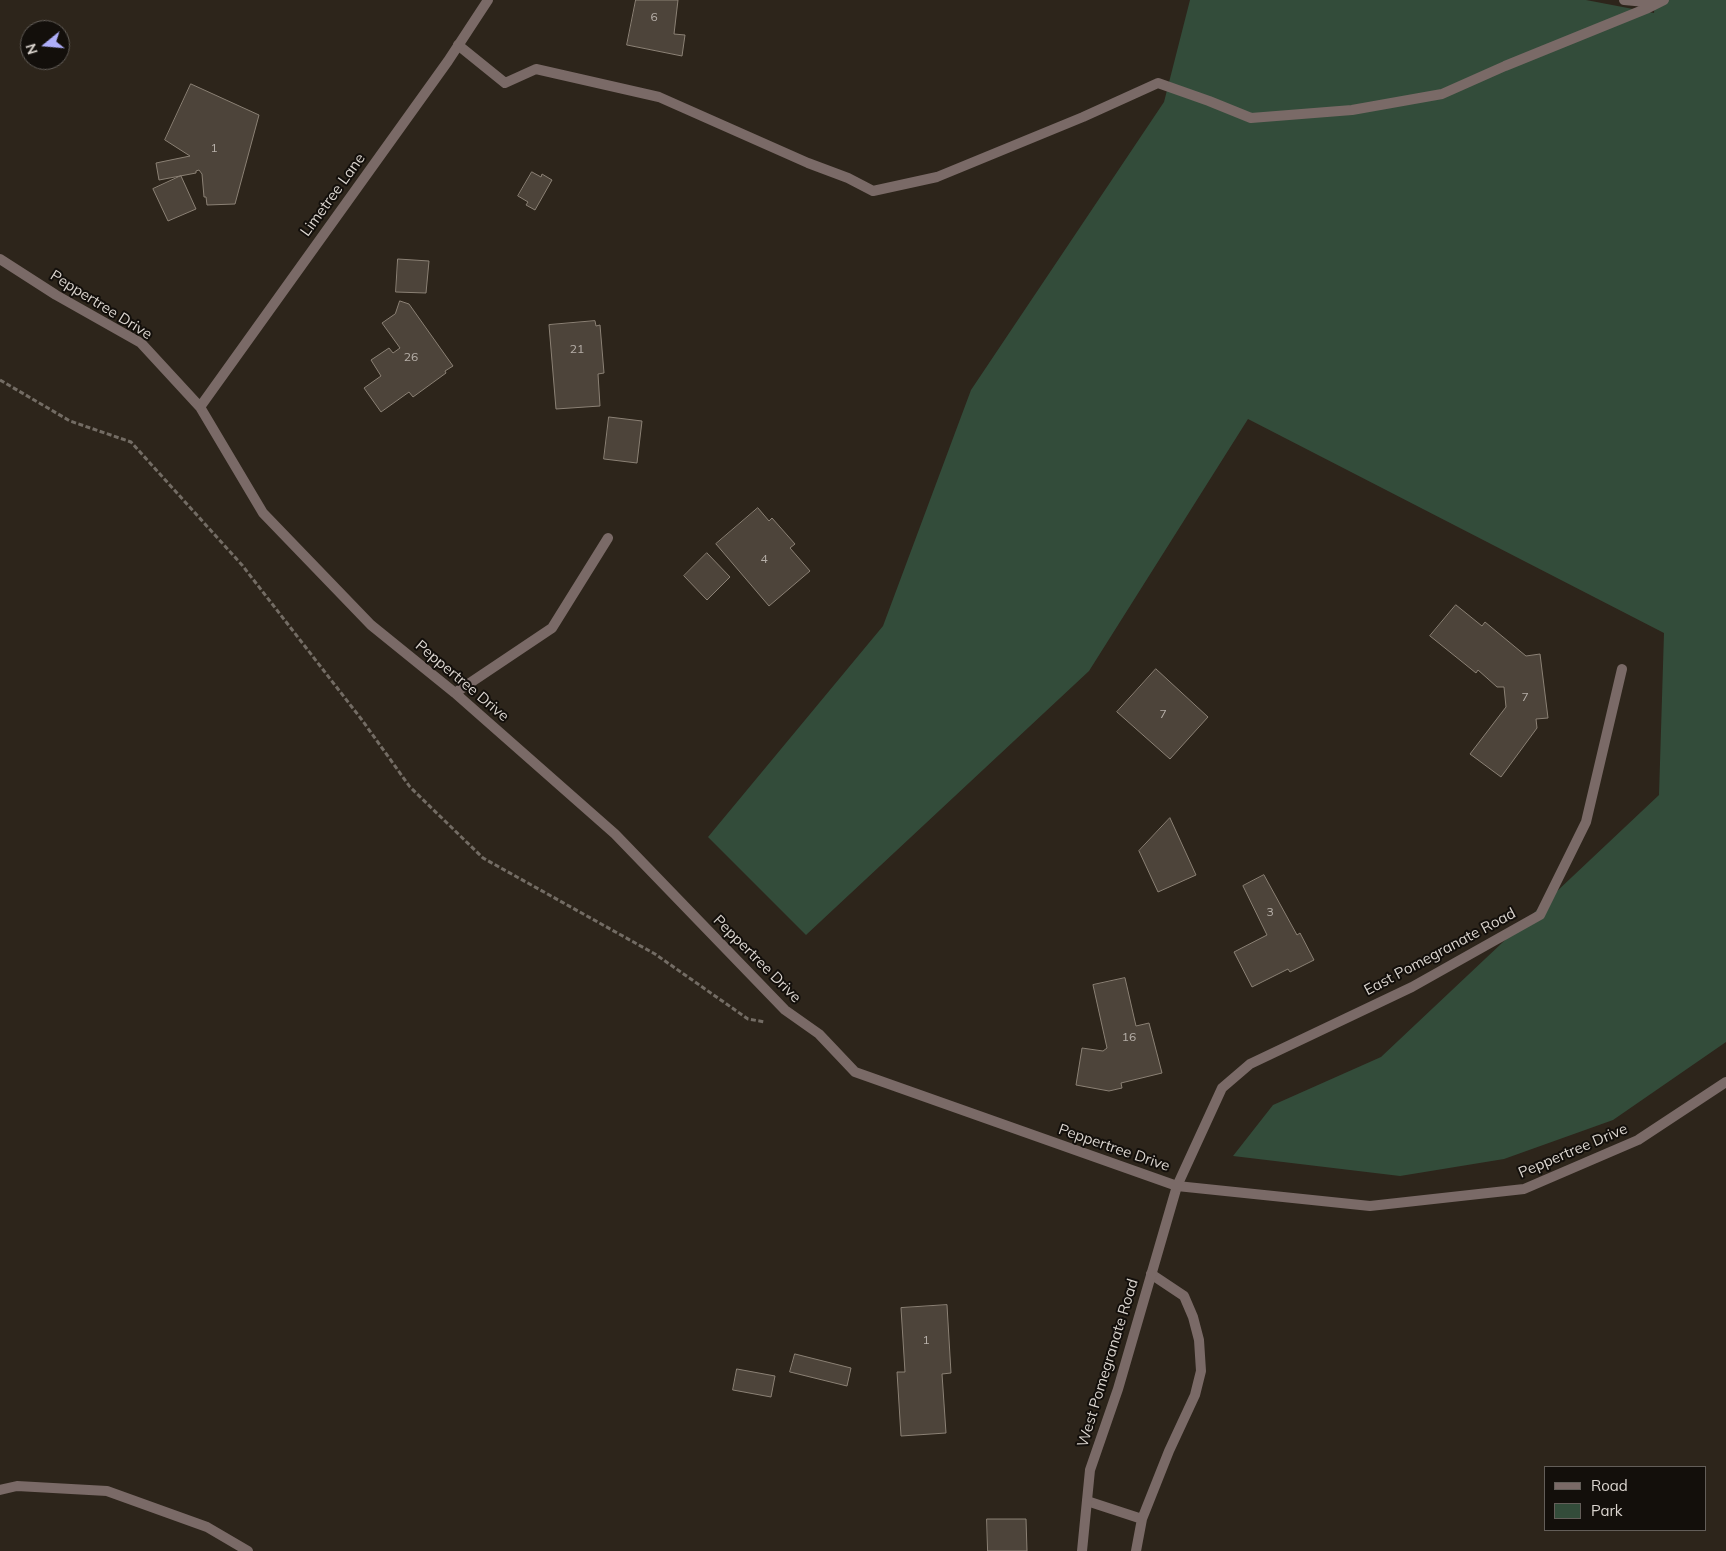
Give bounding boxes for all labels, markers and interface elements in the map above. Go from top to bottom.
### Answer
house number: 6 [650,10,658,24]
north arrow [20,20,70,70]
text: N [21,41,42,57]
house number: 1 [210,141,218,155]
street label: Limetree Lane [297,150,369,240]
street label: Peppertree Drive [47,266,155,344]
house number: 21 [570,342,584,356]
house number: 26 [404,350,418,364]
house number: 4 [760,552,768,566]
street label: Peppertree Drive [412,637,512,725]
house number: 7 [1521,690,1529,704]
house number: 7 [1159,707,1167,721]
street label: East Pomegranate Road [1361,904,1519,1000]
house number: 3 [1266,905,1274,919]
street label: Peppertree Drive [709,911,805,1007]
house number: 16 [1122,1030,1136,1044]
street label: Peppertree Drive [1516,1120,1630,1182]
street label: Peppertree Drive [1056,1121,1172,1175]
street label: West Pomegranate Road [1074,1277,1142,1449]
house number: 1 [922,1333,930,1347]
legend [1544,1466,1706,1531]
text: Road [1591,1476,1628,1495]
text: Park [1591,1501,1623,1520]

